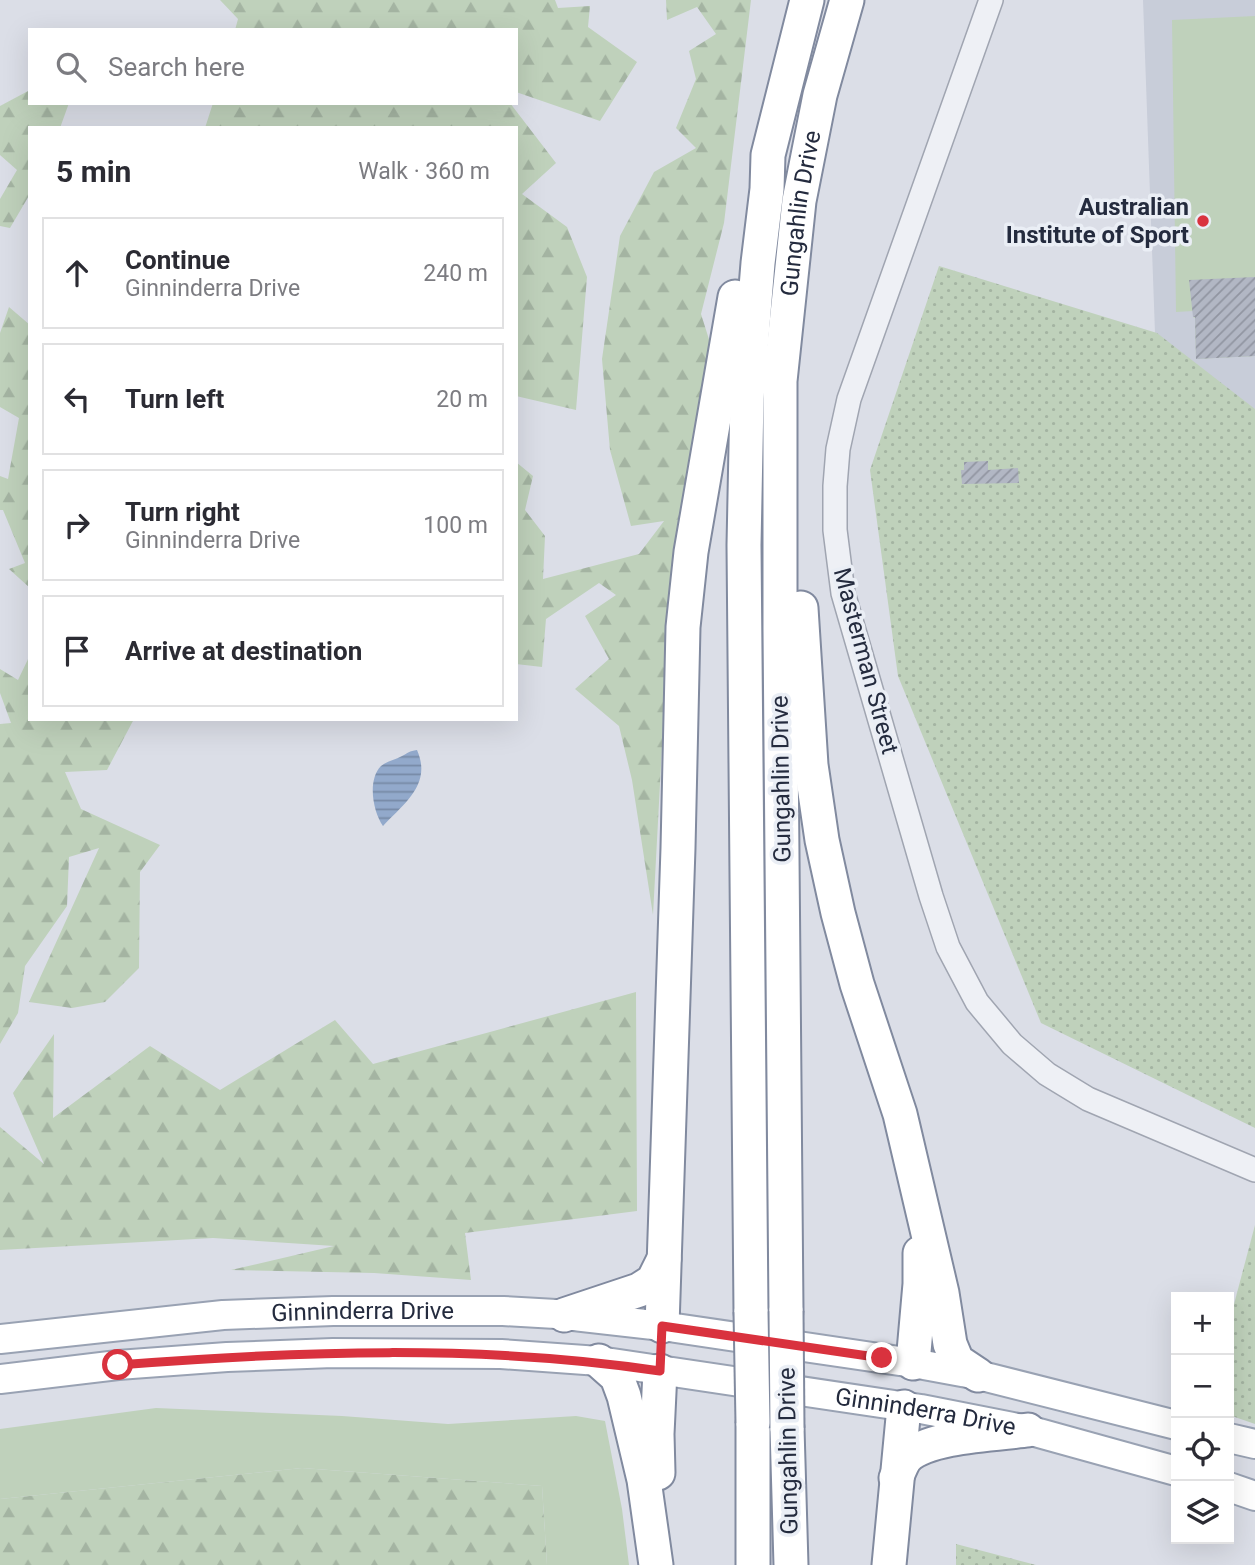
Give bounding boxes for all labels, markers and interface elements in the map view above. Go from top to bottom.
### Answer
search box [28,28,518,105]
icon: search [52,48,90,86]
text: Search here [108,52,245,82]
street label: Gungahlin Drive [775,128,827,298]
text: 5 min [56,154,131,189]
text: Walk · 360 m [358,158,490,185]
place label: Australian Institute of Sport [1006,193,1189,249]
marker: Australian Institute of Sport [1195,213,1211,229]
text: Continue [125,245,230,275]
icon: ahead [58,254,96,292]
text: 240 m [423,260,488,287]
text: Ginninderra Drive [125,275,300,302]
icon: left [58,380,96,418]
text: Turn left [125,384,224,414]
text: 20 m [436,386,488,413]
text: Turn right [125,497,240,527]
icon: right [58,506,96,544]
text: 100 m [423,512,488,539]
text: Ginninderra Drive [125,527,300,554]
street label: Masterman Street [828,565,904,757]
icon: arrive [58,632,96,670]
text: Arrive at destination [125,636,362,666]
street label: Gungahlin Drive [766,695,796,863]
map controls [1171,1292,1234,1544]
button: + [1171,1292,1234,1355]
street label: Ginninderra Drive [271,1297,454,1327]
route end [866,1342,897,1373]
route start [102,1349,133,1380]
button: − [1171,1355,1234,1418]
street label: Gungahlin Drive [773,1367,803,1535]
street label: Ginninderra Drive [833,1382,1018,1441]
button: locate [1171,1418,1234,1481]
button: layers [1171,1481,1234,1544]

